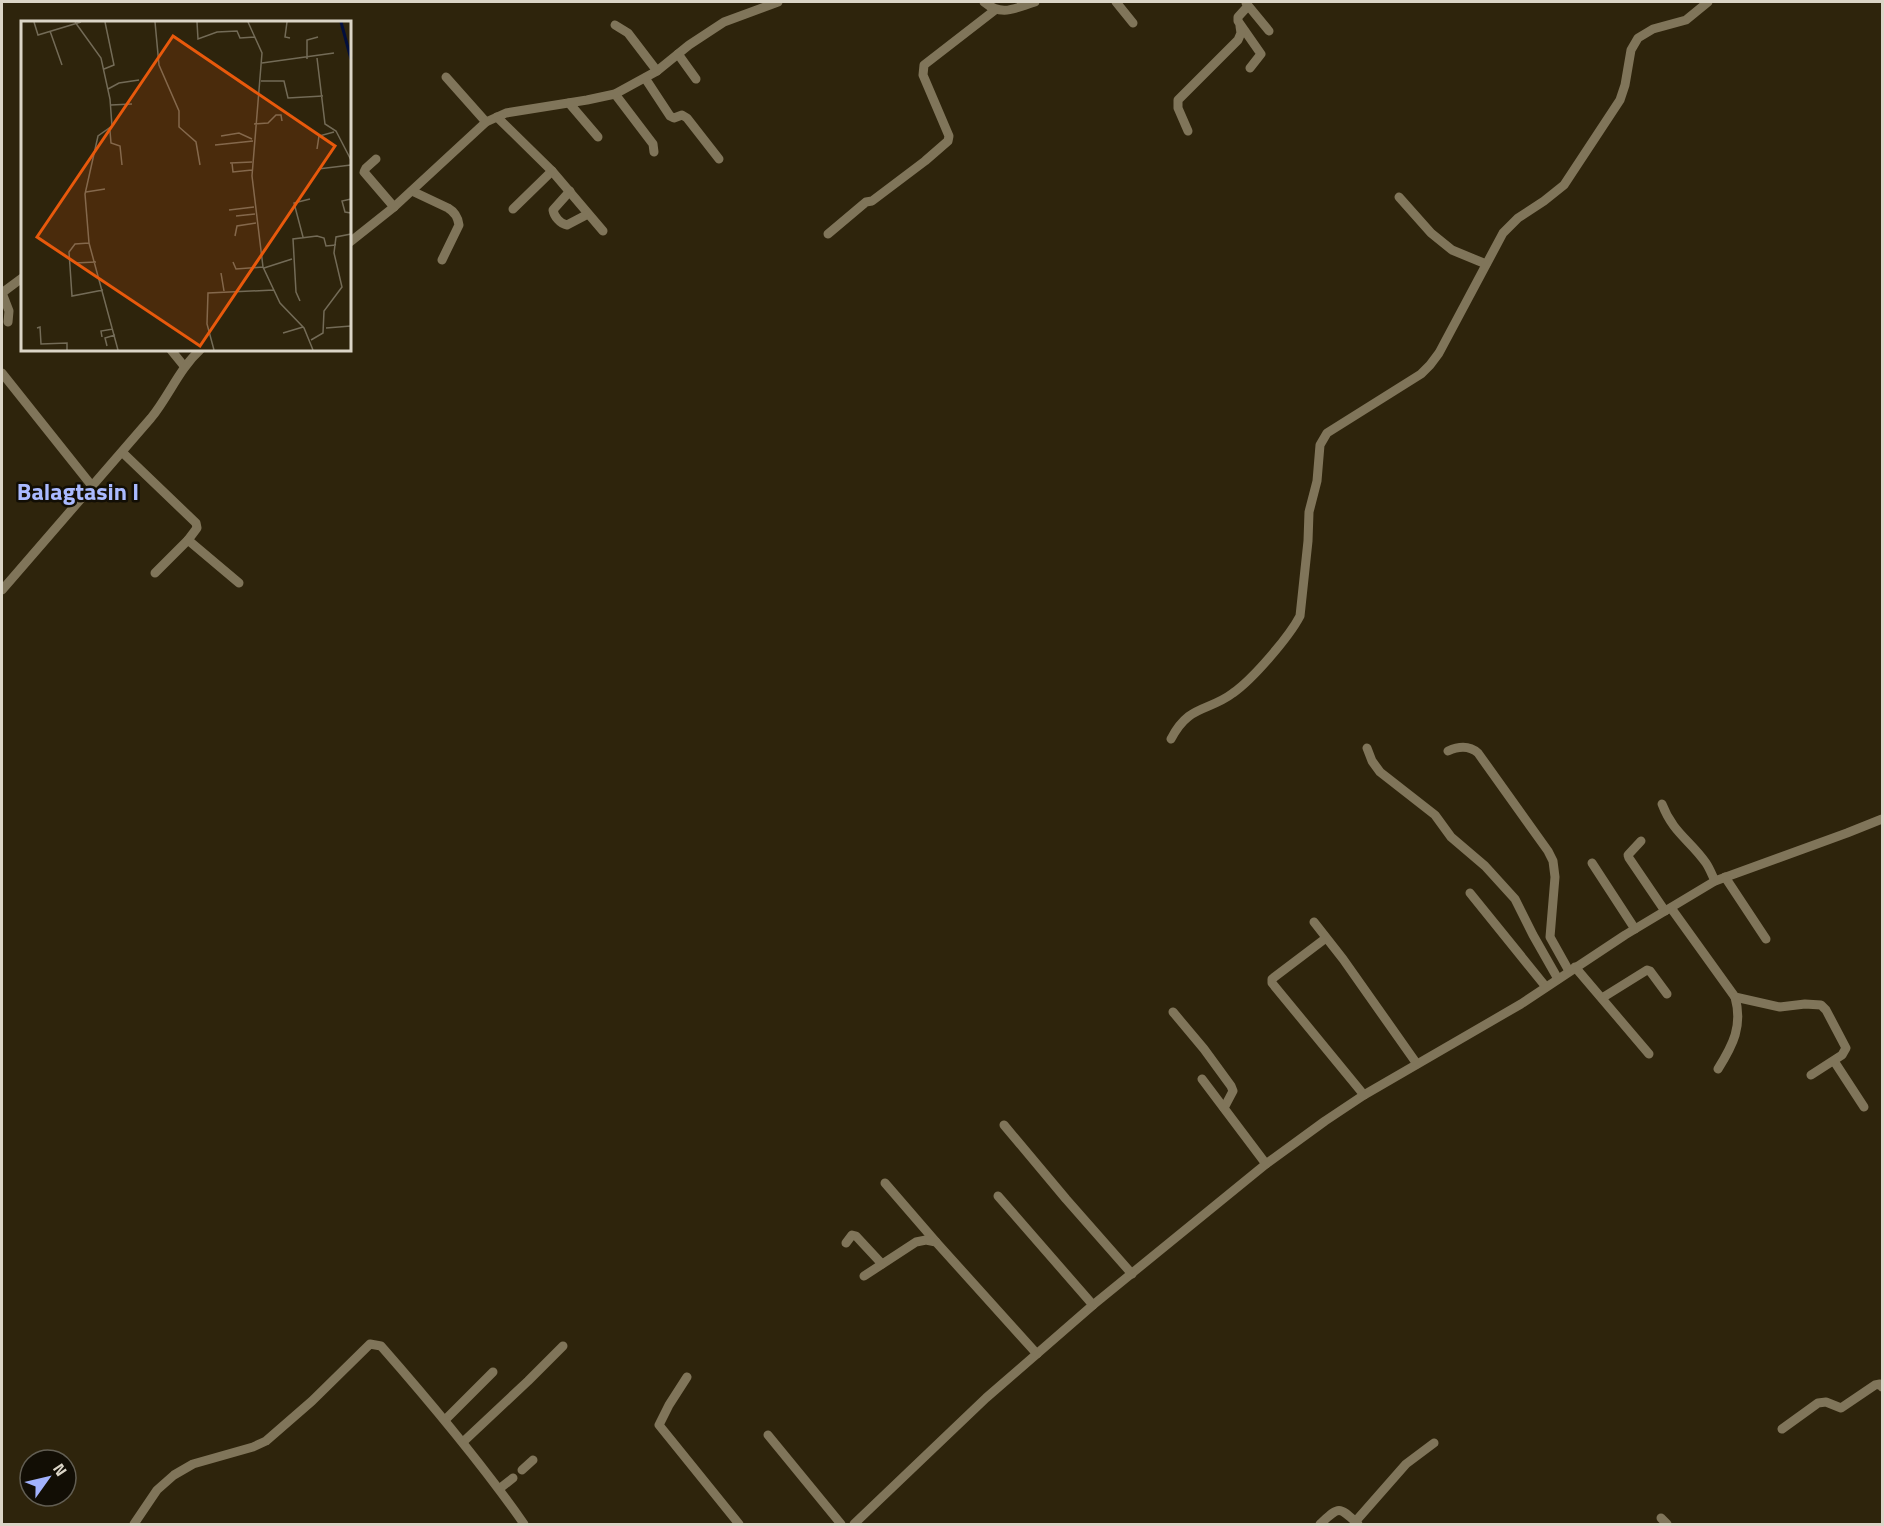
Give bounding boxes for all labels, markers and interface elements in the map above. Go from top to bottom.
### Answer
inset map [21,21,351,351]
district label: Balagtasin I [17,473,139,509]
north arrow [18,1448,78,1508]
text: N [47,1458,73,1481]

